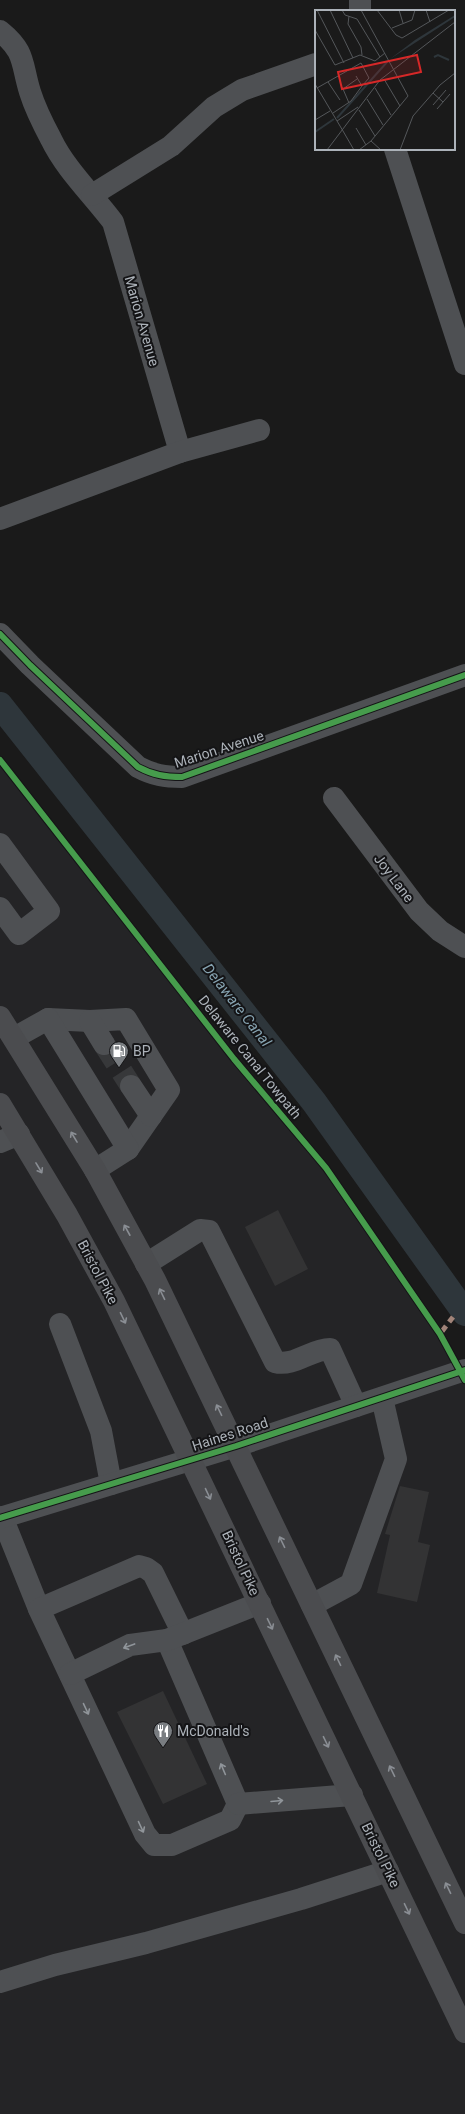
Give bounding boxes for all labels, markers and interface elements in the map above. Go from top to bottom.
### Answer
inset map [315,10,455,150]
street label: Marion Avenue [121,274,163,368]
street label: Marion Avenue [172,727,266,771]
street label: Joy Lane [371,851,417,905]
water label: Delaware Canal [199,960,275,1051]
street label: Delaware Canal Towpath [195,992,305,1122]
fuel station icon: BP [108,1040,130,1068]
place label: BP [133,1043,151,1059]
one-way arrow [70,1131,78,1143]
one-way arrow [36,1162,44,1174]
one-way arrow [123,1224,131,1236]
street label: Bristol Pike [74,1237,122,1307]
one-way arrow [158,1288,165,1300]
one-way arrow [120,1312,127,1324]
one-way arrow [215,1405,222,1417]
street label: Haines Road [190,1414,270,1454]
one-way arrow [205,1488,212,1500]
street label: Bristol Pike [219,1528,263,1598]
one-way arrow [278,1537,285,1549]
one-way arrow [267,1618,274,1630]
one-way arrow [123,1643,135,1651]
one-way arrow [334,1654,341,1666]
one-way arrow [83,1703,90,1715]
restaurant icon: McDonald's [152,1720,174,1748]
place label: McDonald's [177,1723,250,1739]
one-way arrow [323,1735,330,1747]
one-way arrow [219,1763,226,1775]
one-way arrow [388,1766,395,1778]
one-way arrow [270,1798,283,1805]
street label: Bristol Pike [358,1820,404,1890]
one-way arrow [138,1821,145,1833]
one-way arrow [444,1883,451,1895]
one-way arrow [404,1903,411,1915]

